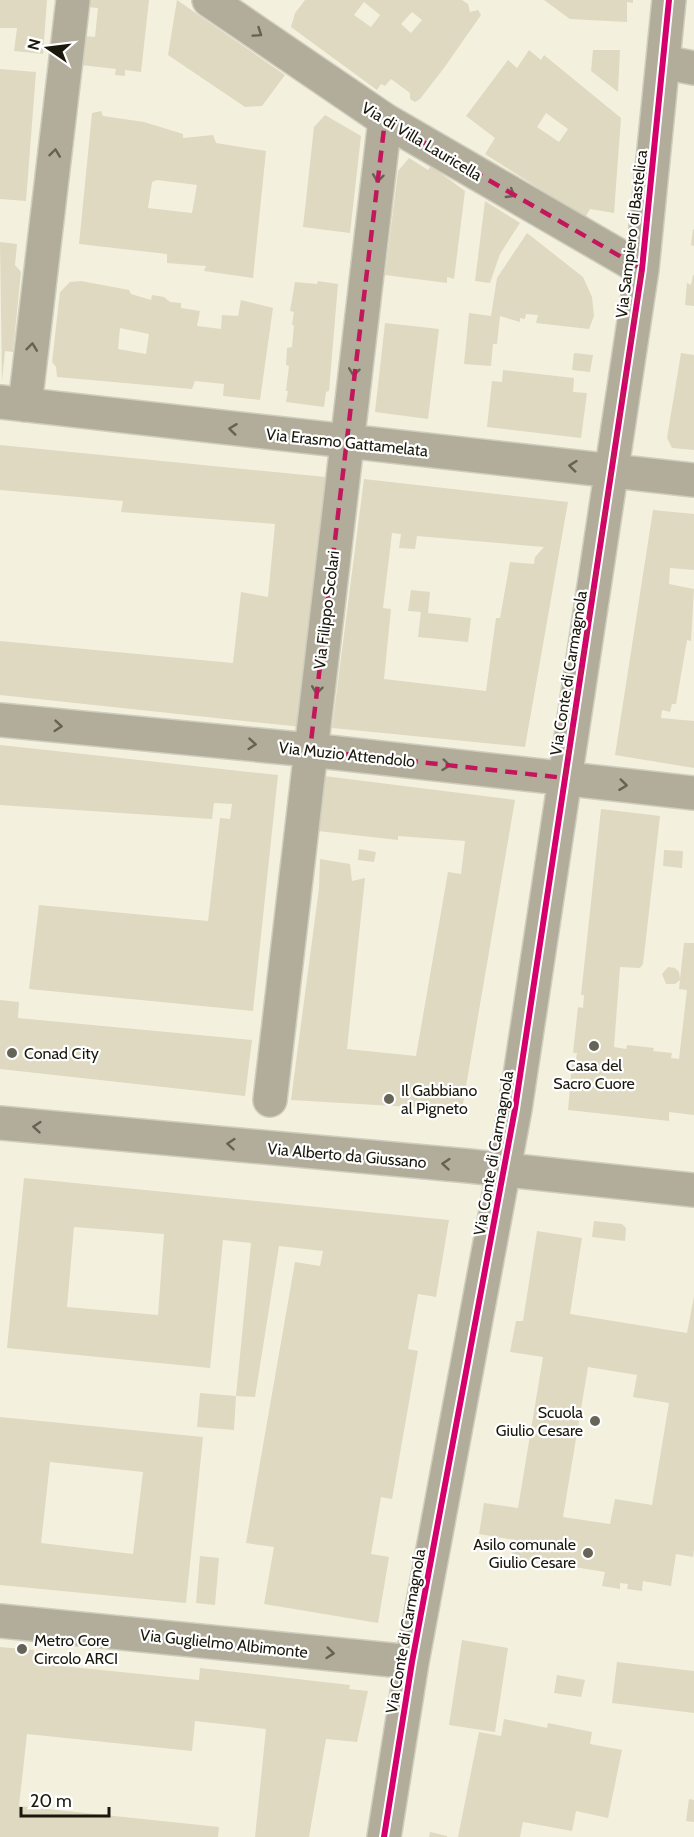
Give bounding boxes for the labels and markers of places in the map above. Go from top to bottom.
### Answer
marker: Casa del Sacro Cuore [587,1039,601,1053]
place label: Conad City [24,1044,99,1063]
marker: Conad City [5,1046,19,1060]
place label: Casa del Sacro Cuore [553,1056,635,1093]
place label: Il Gabbiano al Pigneto [401,1081,478,1118]
marker: Il Gabbiano al Pigneto [382,1092,396,1106]
place label: Scuola Giulio Cesare [496,1403,583,1440]
marker: Scuola Giulio Cesare [588,1414,602,1428]
place label: Asilo comunale Giulio Cesare [473,1535,576,1572]
marker: Asilo comunale Giulio Cesare [581,1546,595,1560]
place label: Metro Core Circolo ARCI [34,1631,118,1668]
marker: Metro Core Circolo ARCI [15,1642,29,1656]

